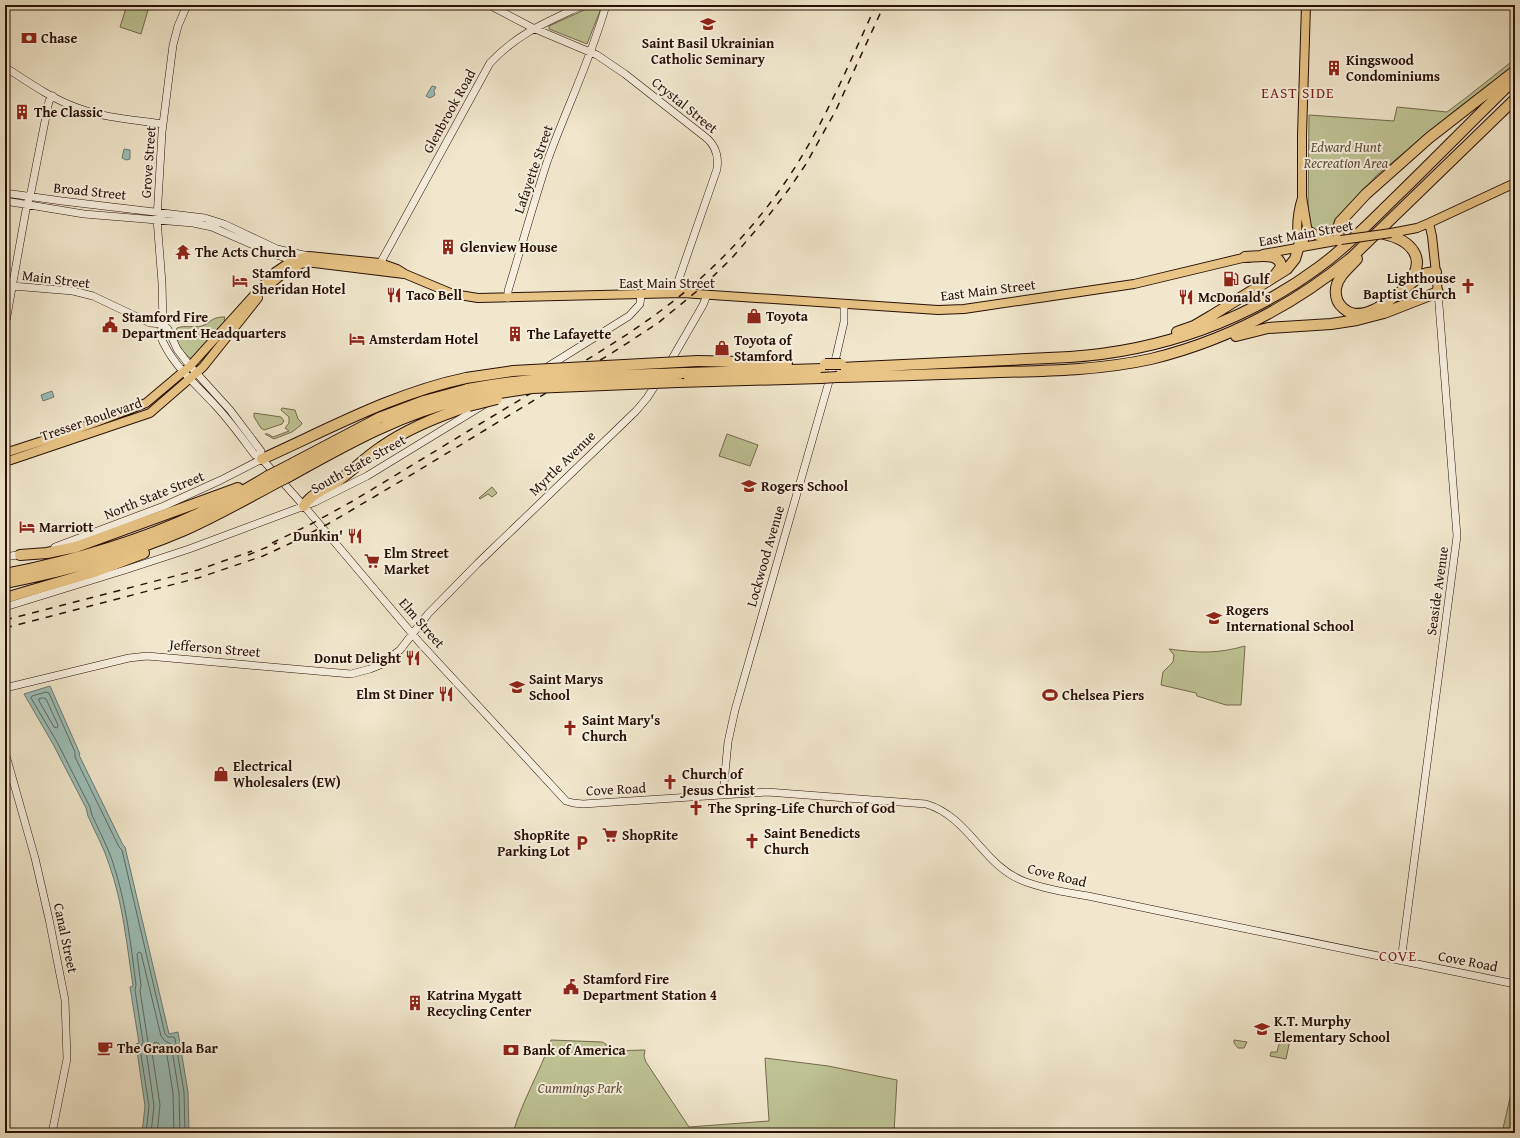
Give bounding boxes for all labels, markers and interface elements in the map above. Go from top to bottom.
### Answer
school or university icon: Saint Basil Ukrainian Catholic Seminary [699,15,717,33]
place label: Chase [41,28,77,48]
bank icon: Chase [20,29,38,47]
place label: Saint Basil Ukrainian Catholic Seminary [642,33,775,69]
place label: Kingswood Condominiums [1346,50,1440,86]
building icon: Kingswood Condominiums [1325,59,1343,77]
street label: Glenbrook Road [418,65,481,157]
street label: Crystal Street [648,72,722,138]
district label: EAST SIDE [1261,82,1335,103]
place label: The Classic [34,102,103,122]
building icon: The Classic [13,103,31,121]
street label: Lafayette Street [508,122,558,216]
street label: Grove Street [135,125,161,199]
park label: Edward Hunt Recreation Area [1303,137,1389,173]
street label: Broad Street [53,177,128,205]
street label: East Main Street [1257,215,1355,251]
place label: Glenview House [460,237,558,257]
building icon: Glenview House [439,238,457,256]
place label: The Acts Church [195,242,297,262]
temple icon: The Acts Church [174,243,192,261]
place label: Stamford Sheridan Hotel [252,263,346,299]
street label: Main Street [21,265,91,293]
place label: Lighthouse Baptist Church [1363,268,1457,304]
place label: Gulf [1243,269,1271,289]
fuel station icon: Gulf [1222,270,1240,288]
hotel icon: Stamford Sheridan Hotel [231,272,249,290]
street label: East Main Street [619,273,715,293]
street label: East Main Street [939,274,1037,306]
church icon: Lighthouse Baptist Church [1459,277,1477,295]
place label: Taco Bell [406,285,463,305]
restaurant icon: Taco Bell [385,286,403,304]
place label: McDonald's [1198,287,1271,307]
restaurant icon: McDonald's [1177,288,1195,306]
place label: Toyota [766,306,809,326]
place label: Stamford Fire Department Headquarters [122,307,286,343]
shop icon: Toyota [745,307,763,325]
public building icon: Stamford Fire Department Headquarters [101,316,119,334]
place label: The Lafayette [527,324,611,344]
building icon: The Lafayette [506,325,524,343]
place label: Amsterdam Hotel [369,329,479,349]
hotel icon: Amsterdam Hotel [348,330,366,348]
place label: Toyota of Stamford [734,330,794,366]
shop icon: Toyota of Stamford [713,339,731,357]
street label: Tresser Boulevard [38,392,145,446]
street label: Myrtle Avenue [524,426,600,500]
street label: South State Street [307,430,409,498]
street label: North State Street [101,466,207,524]
place label: Rogers School [761,476,849,496]
school or university icon: Rogers School [740,477,758,495]
street label: Lockwood Avenue [741,503,789,609]
place label: Marriott [39,517,94,537]
hotel icon: Marriott [18,518,36,536]
place label: Dunkin' [293,526,343,546]
restaurant icon: Dunkin' [346,527,364,545]
place label: Elm Street Market [384,543,450,579]
street label: Seaside Avenue [1421,545,1453,637]
supermarket icon: Elm Street Market [363,552,381,570]
street label: Elm Street [394,593,450,653]
place label: Rogers International School [1226,600,1355,636]
school or university icon: Rogers International School [1205,609,1223,627]
street label: Jefferson Street [167,634,261,662]
place label: Donut Delight [314,648,402,668]
restaurant icon: Donut Delight [404,649,422,667]
place label: Saint Marys School [529,669,603,705]
school or university icon: Saint Marys School [508,678,526,696]
place label: Elm St Diner [356,684,435,704]
restaurant icon: Elm St Diner [437,685,455,703]
place label: Chelsea Piers [1062,685,1144,705]
sports icon: Chelsea Piers [1041,686,1059,704]
place label: Saint Mary's Church [582,710,660,746]
church icon: Saint Mary's Church [561,719,579,737]
place label: Electrical Wholesalers (EW) [233,756,341,792]
place label: Church of Jesus Christ [680,764,756,800]
shop icon: Electrical Wholesalers (EW) [212,765,230,783]
church icon: Church of Jesus Christ [661,773,679,791]
street label: Cove Road [585,777,647,801]
place label: The Spring-Life Church of God [708,798,895,818]
church icon: The Spring-Life Church of God [687,799,705,817]
place label: Saint Benedicts Church [764,823,860,859]
place label: ShopRite Parking Lot [497,825,571,861]
place label: ShopRite [622,825,678,845]
supermarket icon: ShopRite [601,826,619,844]
church icon: Saint Benedicts Church [743,832,761,850]
parking icon: ShopRite Parking Lot [573,834,591,852]
street label: Cove Road [1025,858,1089,892]
street label: Canal Street [49,901,83,975]
district label: COVE [1379,945,1417,966]
street label: Cove Road [1437,945,1500,977]
place label: Stamford Fire Department Station 4 [583,969,717,1005]
public building icon: Stamford Fire Department Station 4 [562,978,580,996]
place label: Katrina Mygatt Recycling Center [427,985,532,1021]
building icon: Katrina Mygatt Recycling Center [406,994,424,1012]
place label: K.T. Murphy Elementary School [1274,1011,1391,1047]
school or university icon: K.T. Murphy Elementary School [1253,1020,1271,1038]
place label: The Granola Bar [117,1038,219,1058]
cafe icon: The Granola Bar [96,1039,114,1057]
place label: Bank of America [523,1040,627,1060]
bank icon: Bank of America [502,1041,520,1059]
park label: Cummings Park [538,1078,623,1098]

